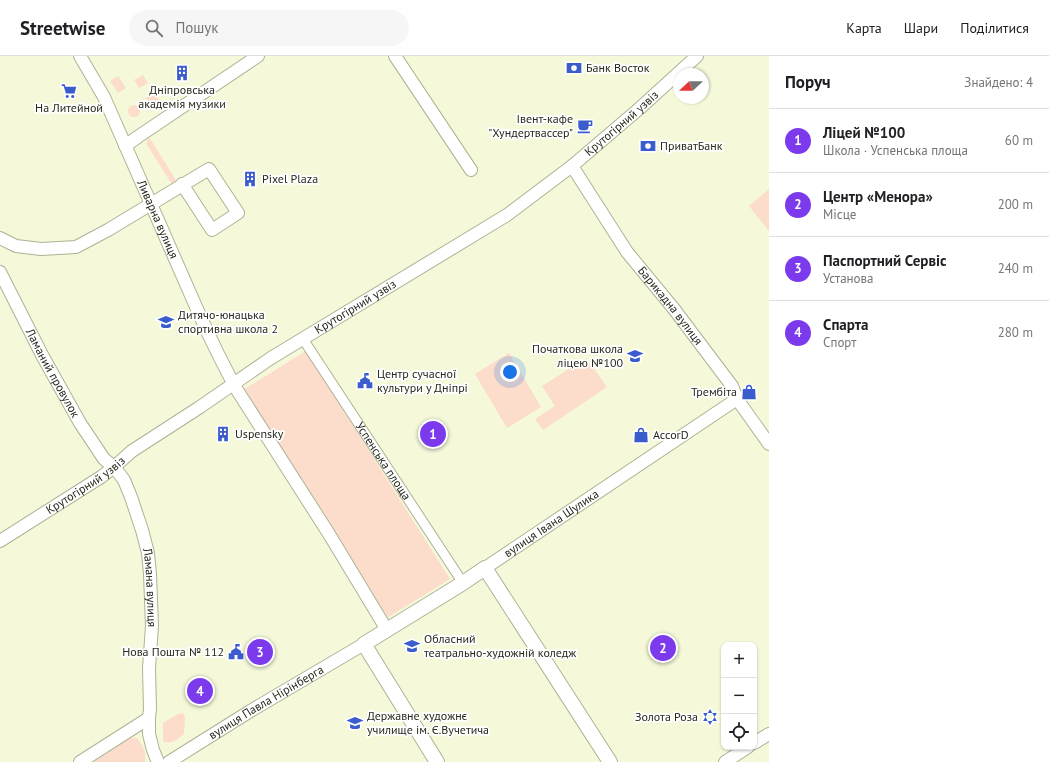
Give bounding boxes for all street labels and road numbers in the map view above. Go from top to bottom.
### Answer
street label: Крутогірний узвіз [581,87,661,159]
street label: Ливарна вулиця [134,176,182,261]
street label: Барикадна вулиця [635,263,706,348]
street label: Крутогірний узвіз [312,276,399,337]
street label: Ламаний провулок [22,325,83,420]
street label: Успенська площа [353,419,414,503]
street label: Крутогірний узвіз [43,453,128,517]
street label: вулиця Івана Шулика [501,486,601,560]
street label: Ламана вулиця [140,545,160,627]
street label: вулиця Павла Нірінберга [206,662,326,742]

